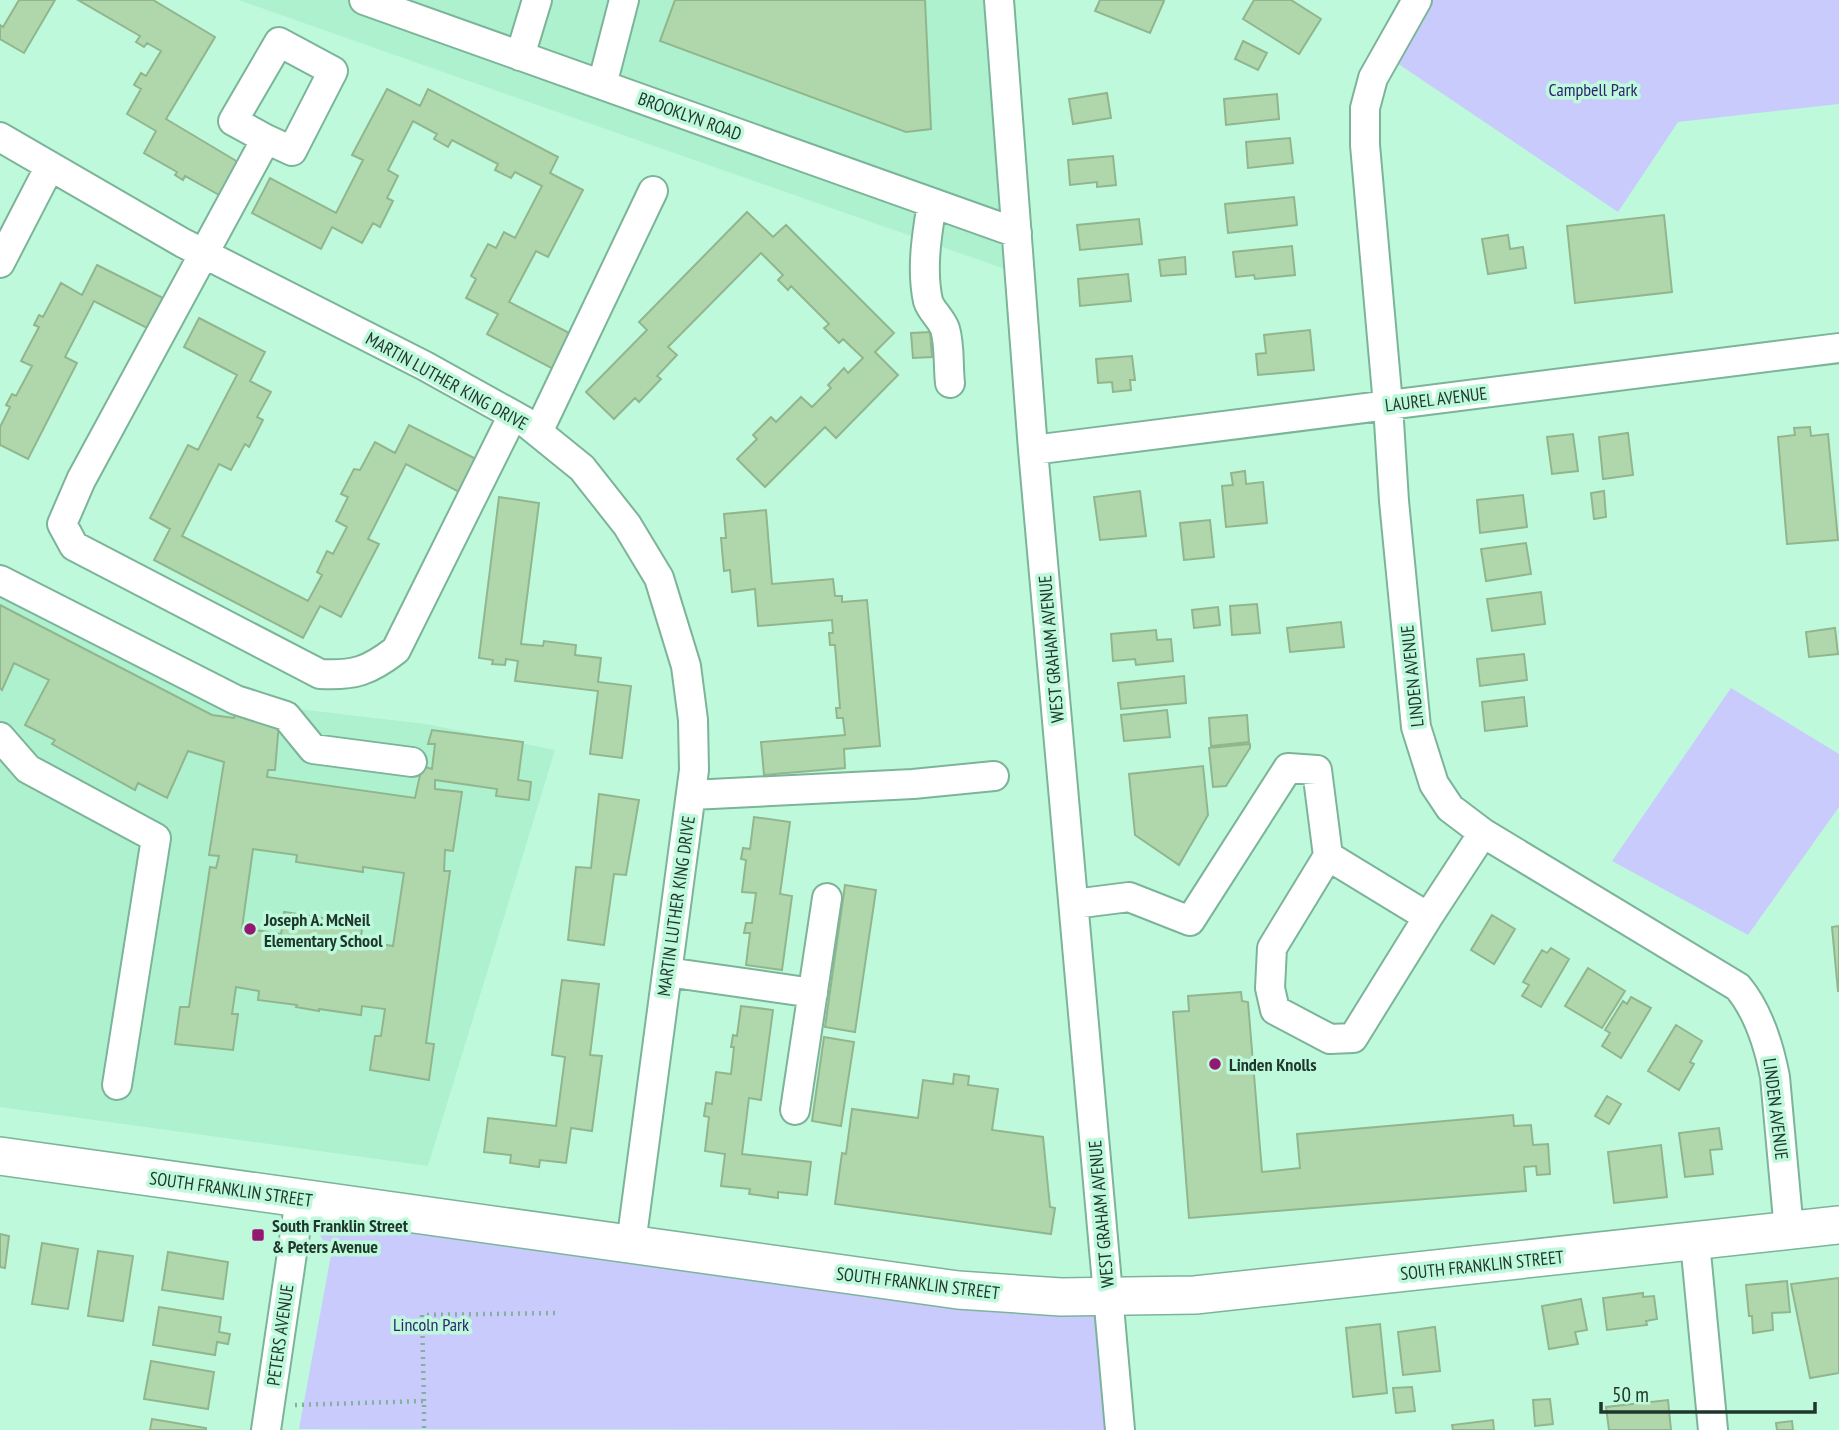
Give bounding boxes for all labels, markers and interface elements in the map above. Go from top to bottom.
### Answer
park label: Campbell Park [1549,78,1637,101]
street label: BROOKLYN ROAD [635,87,745,145]
street label: MARTIN LUTHER KING DRIVE [362,327,532,435]
street label: LAUREL AVENUE [1384,381,1488,417]
street label: WEST GRAHAM AVENUE [1033,574,1069,724]
street label: LINDEN AVENUE [1395,624,1429,728]
street label: MARTIN LUTHER KING DRIVE [652,814,700,998]
place label: Joseph A. McNeil Elementary School [263,908,383,952]
marker: Joseph A. McNeil Elementary School [242,921,258,937]
place label: Linden Knolls [1229,1053,1316,1076]
marker: Linden Knolls [1207,1056,1223,1072]
street label: LINDEN AVENUE [1758,1057,1794,1161]
street label: WEST GRAHAM AVENUE [1083,1139,1119,1289]
street label: SOUTH FRANKLIN STREET [148,1166,314,1212]
place label: South Franklin Street & Peters Avenue [272,1214,409,1258]
marker: South Franklin Street & Peters Avenue [250,1227,266,1243]
street label: SOUTH FRANKLIN STREET [1399,1245,1565,1285]
street label: SOUTH FRANKLIN STREET [835,1262,1001,1304]
street label: PETERS AVENUE [262,1283,298,1387]
park label: Lincoln Park [393,1313,469,1336]
scale bar [1601,1370,1814,1414]
text: 50 m [1612,1381,1649,1408]

